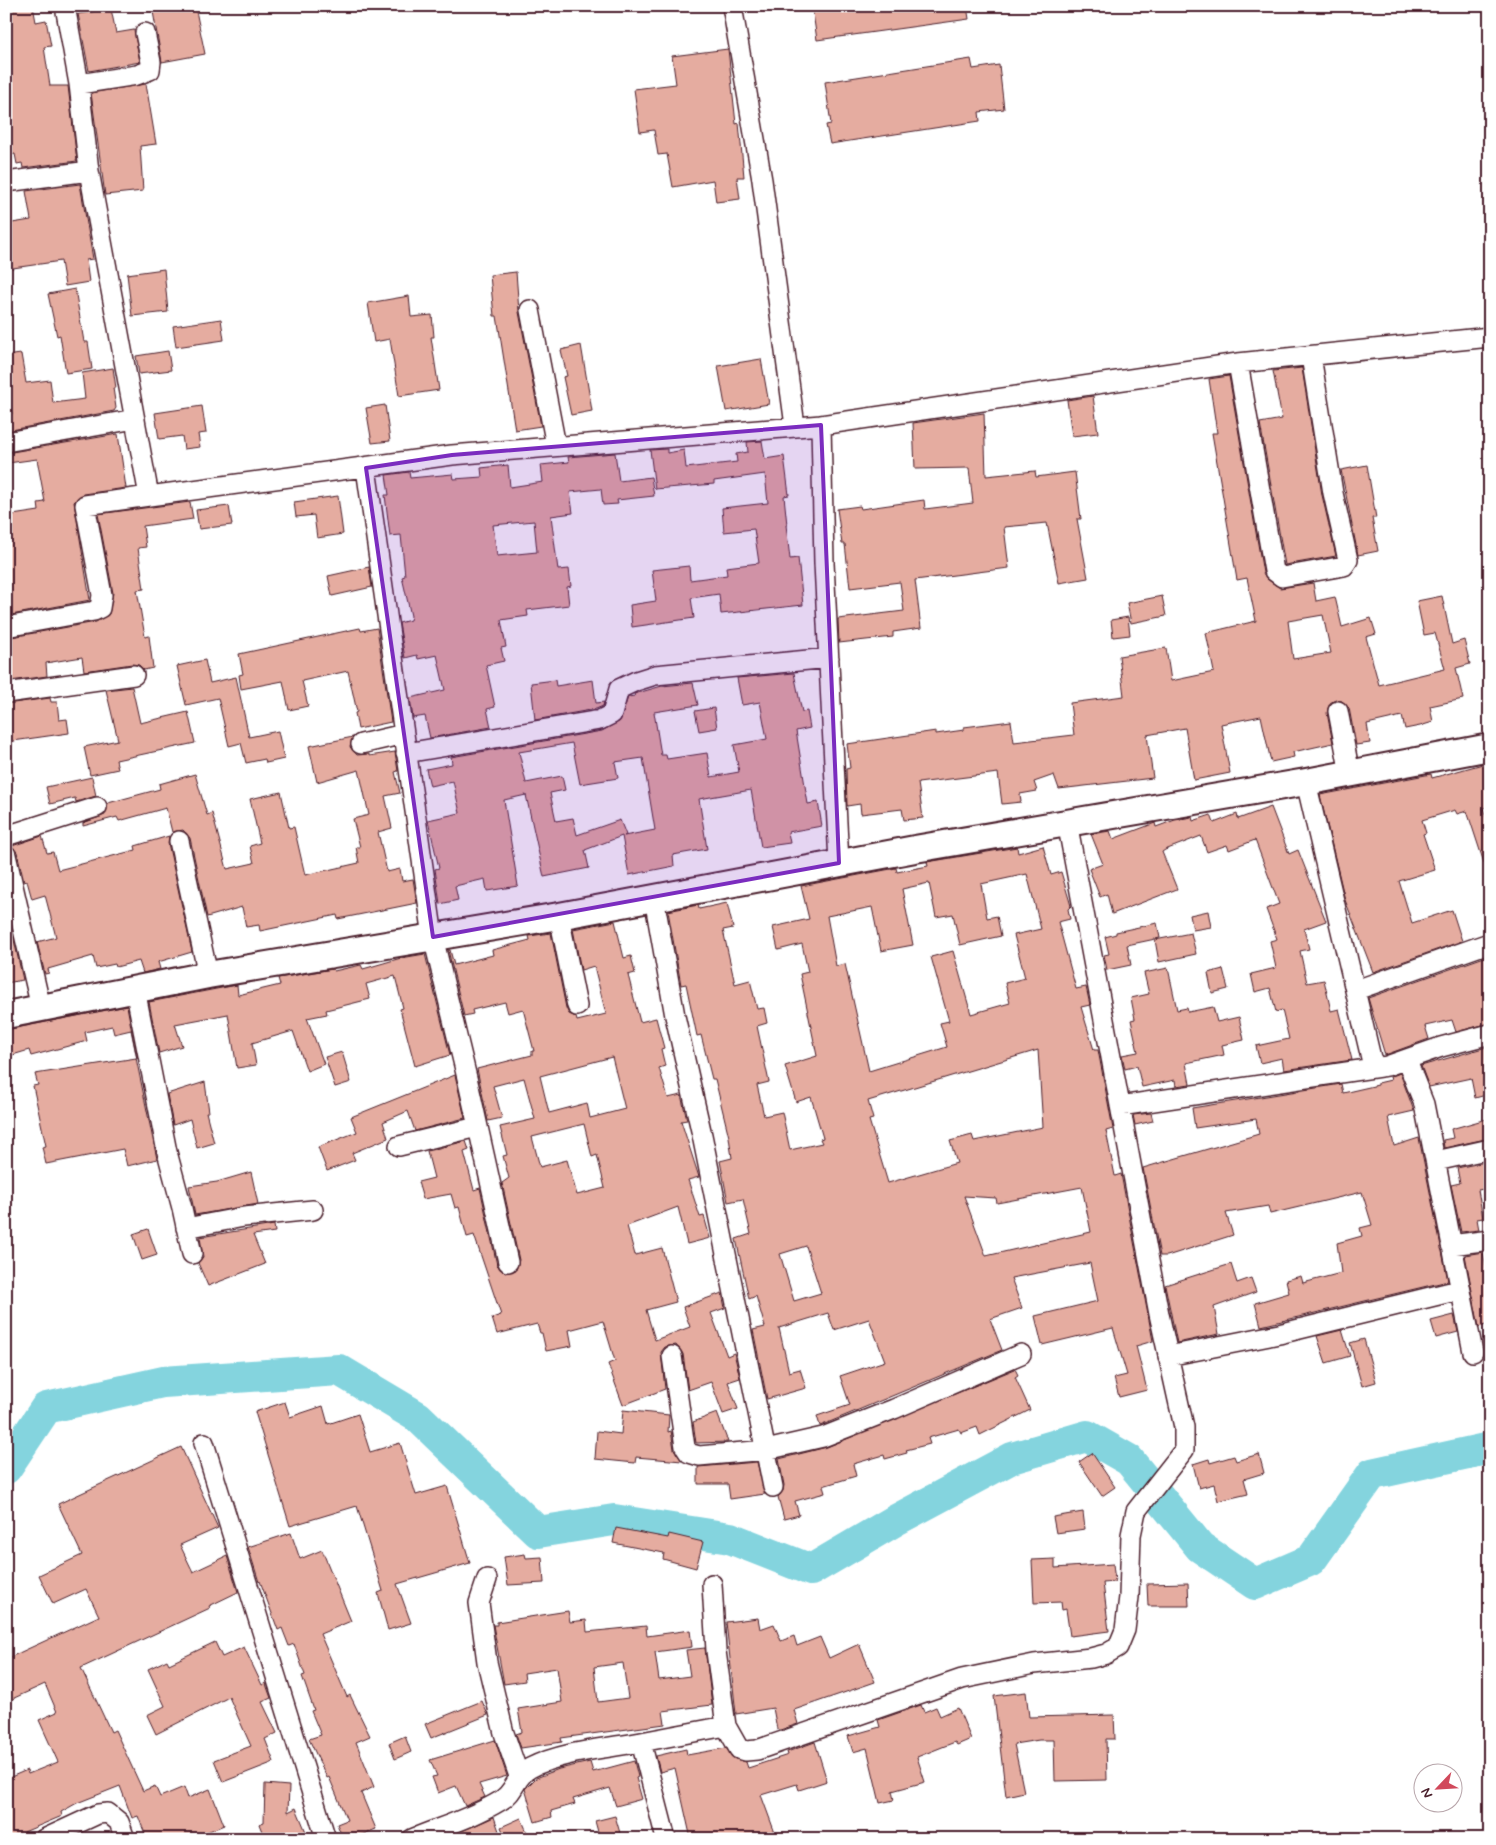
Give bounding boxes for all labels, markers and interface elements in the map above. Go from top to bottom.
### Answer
north arrow [1414,1762,1464,1812]
text: N [1417,1785,1437,1801]

